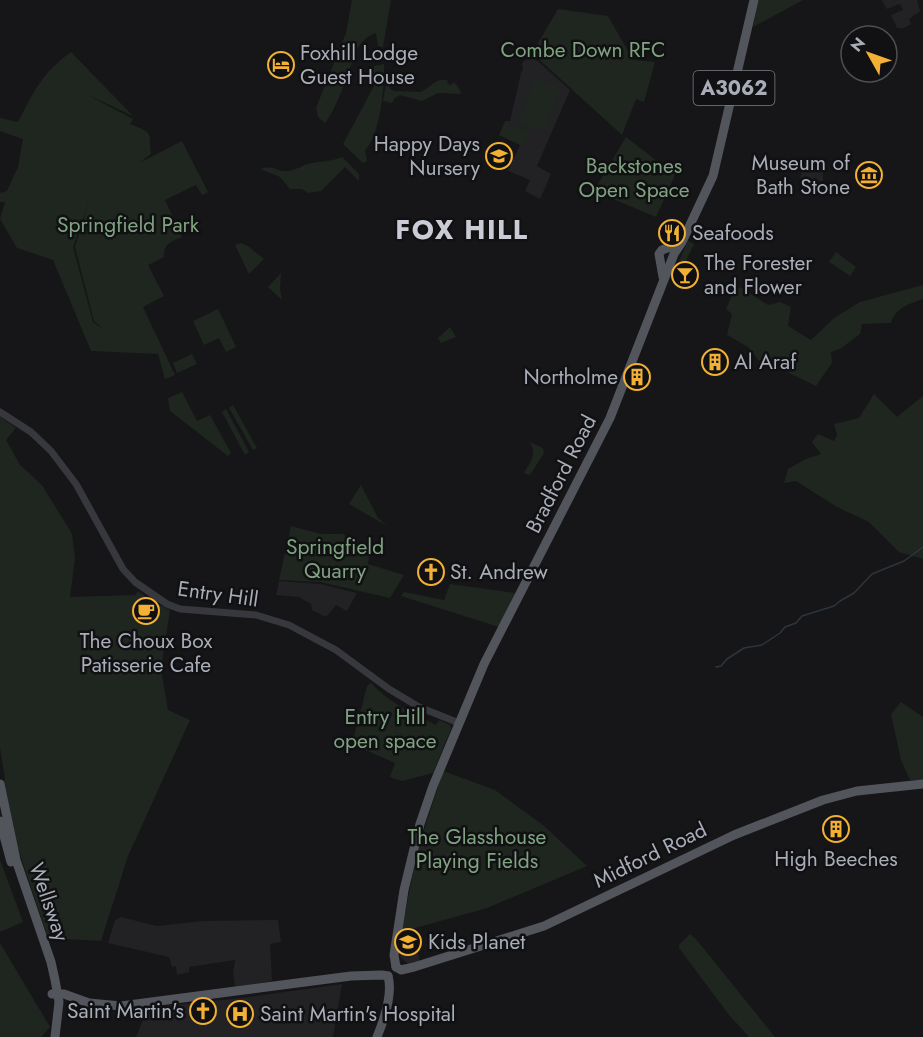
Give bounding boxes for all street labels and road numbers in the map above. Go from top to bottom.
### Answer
road number: A3062 [694,71,774,105]
street label: Bradford Road [518,410,604,538]
street label: Entry Hill [176,574,260,614]
street label: Midford Road [588,815,712,895]
street label: Wellsway [22,859,77,946]

